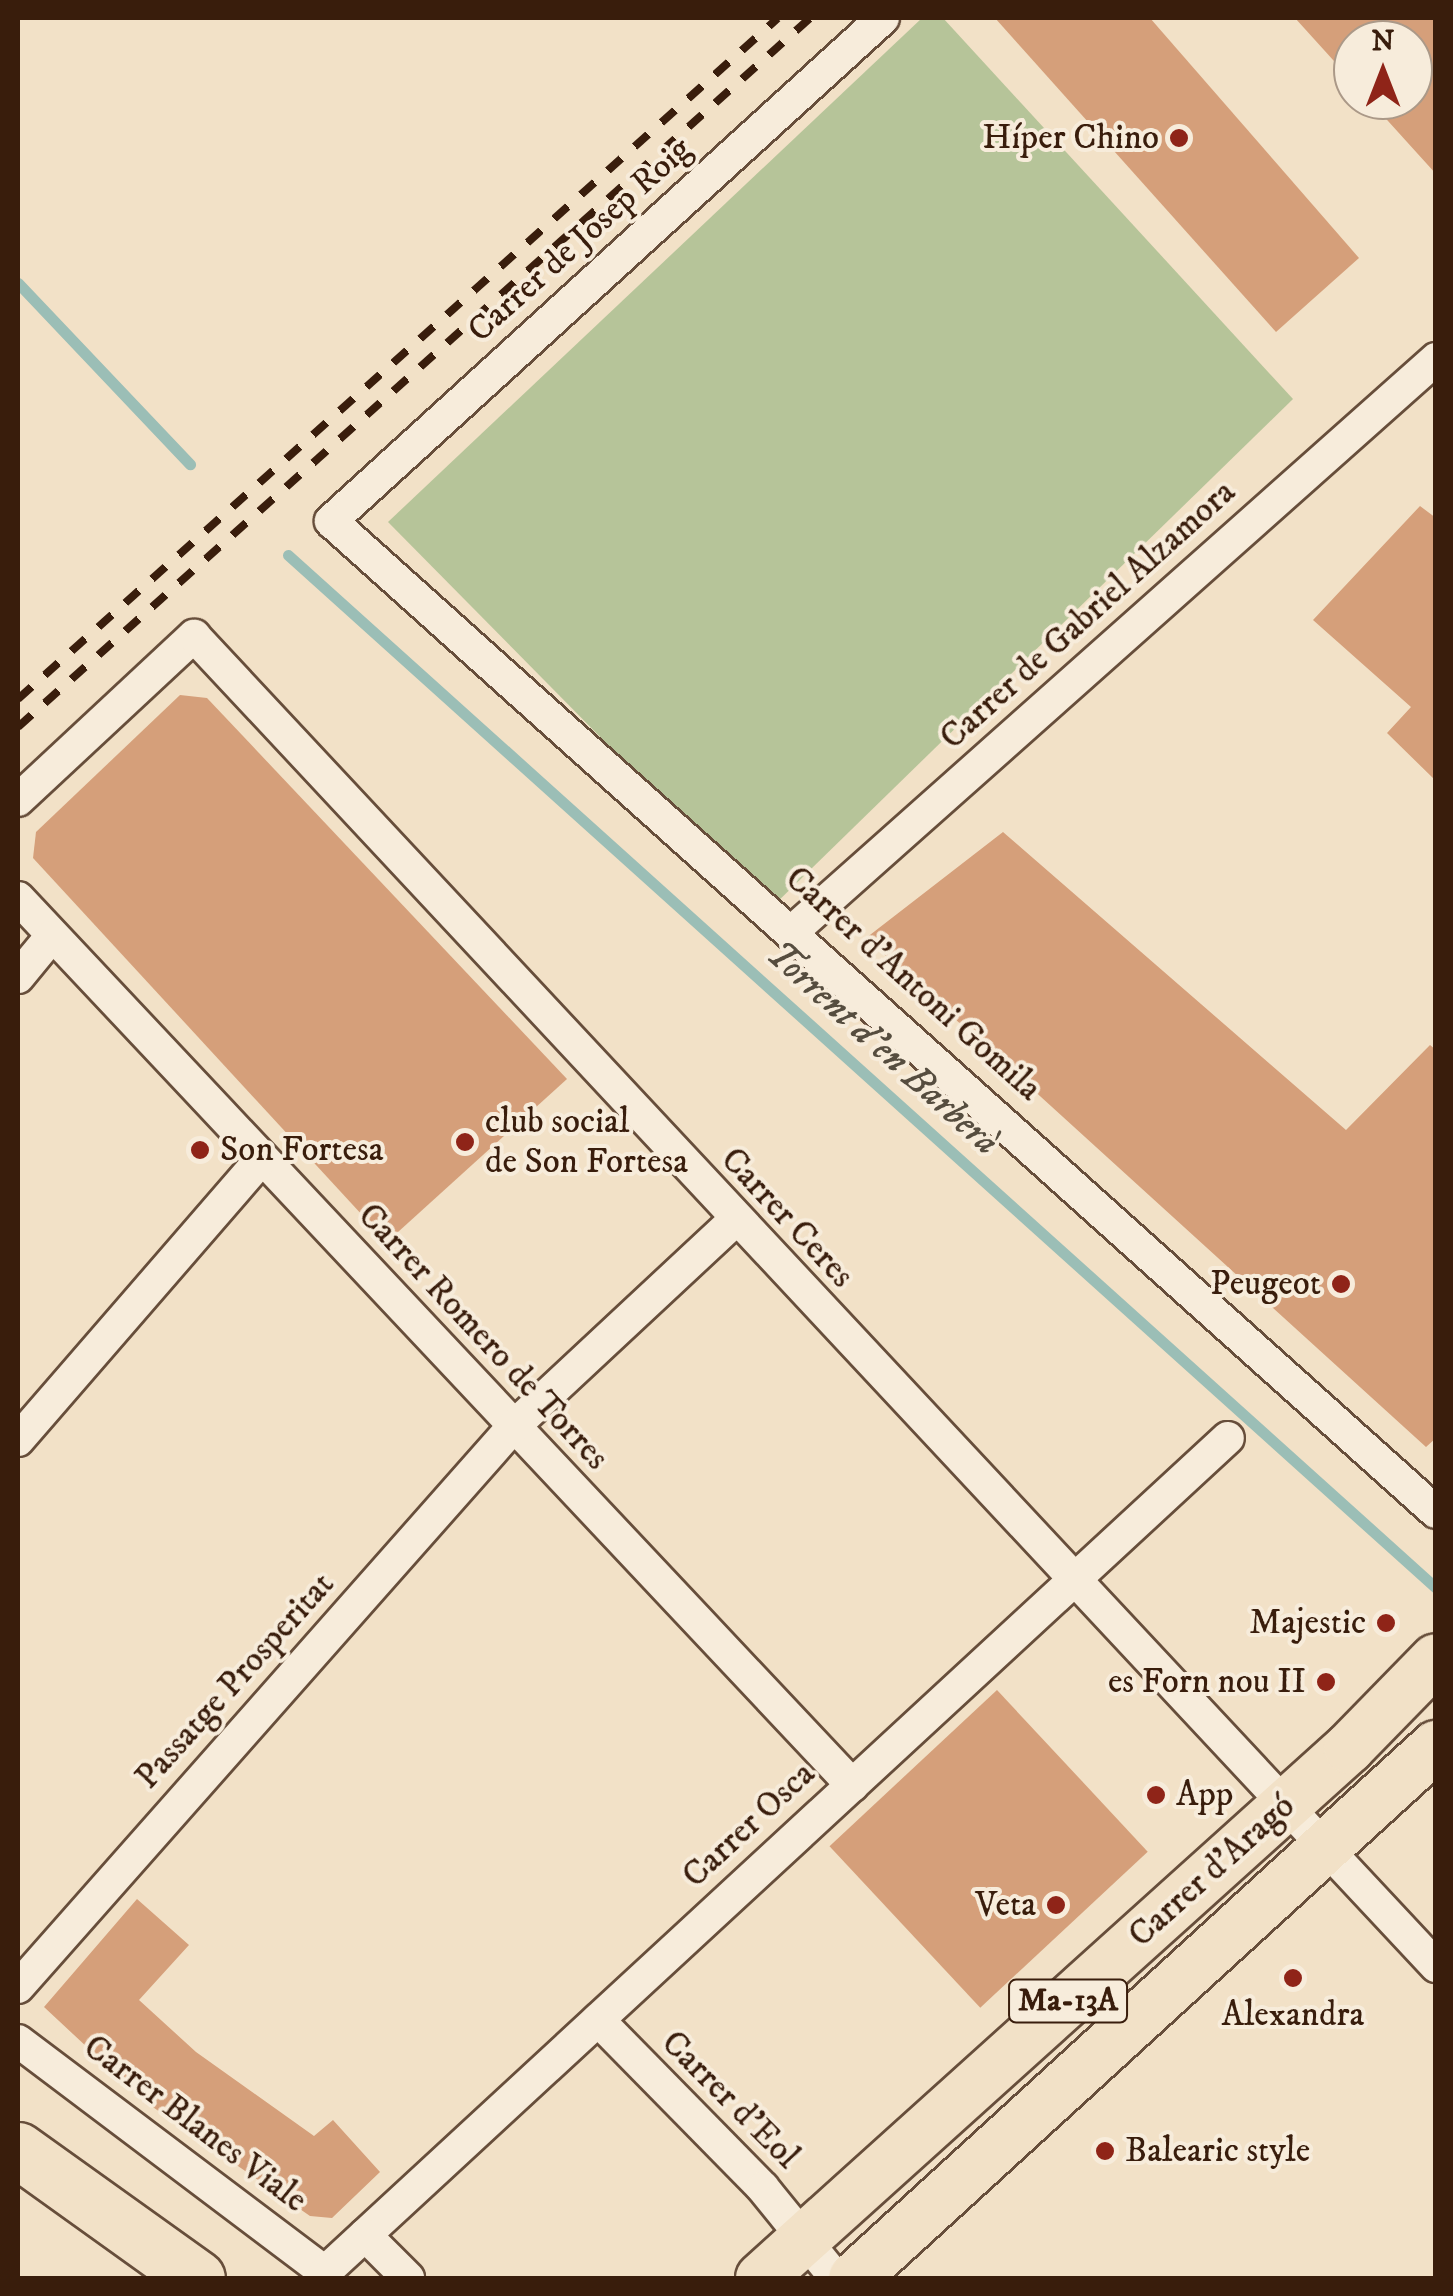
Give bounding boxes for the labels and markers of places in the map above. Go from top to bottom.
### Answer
place label: Híper Chino [982,117,1159,159]
marker: Híper Chino [1168,127,1190,149]
place label: club social de Son Fortesa [485,1101,688,1183]
place label: Son Fortesa [220,1129,384,1171]
marker: club social de Son Fortesa [454,1131,476,1153]
marker: Son Fortesa [189,1139,211,1161]
place label: Peugeot [1210,1263,1321,1305]
marker: Peugeot [1330,1273,1352,1295]
place label: Majestic [1249,1602,1366,1644]
marker: Majestic [1375,1612,1397,1634]
place label: es Forn nou II [1108,1661,1306,1703]
marker: es Forn nou II [1315,1671,1337,1693]
place label: App [1176,1774,1233,1816]
marker: App [1145,1784,1167,1806]
place label: Veta [975,1884,1036,1926]
marker: Veta [1045,1894,1067,1916]
marker: Alexandra [1282,1967,1304,1989]
place label: Alexandra [1222,1994,1364,2036]
place label: Balearic style [1125,2130,1310,2172]
marker: Balearic style [1094,2140,1116,2162]

